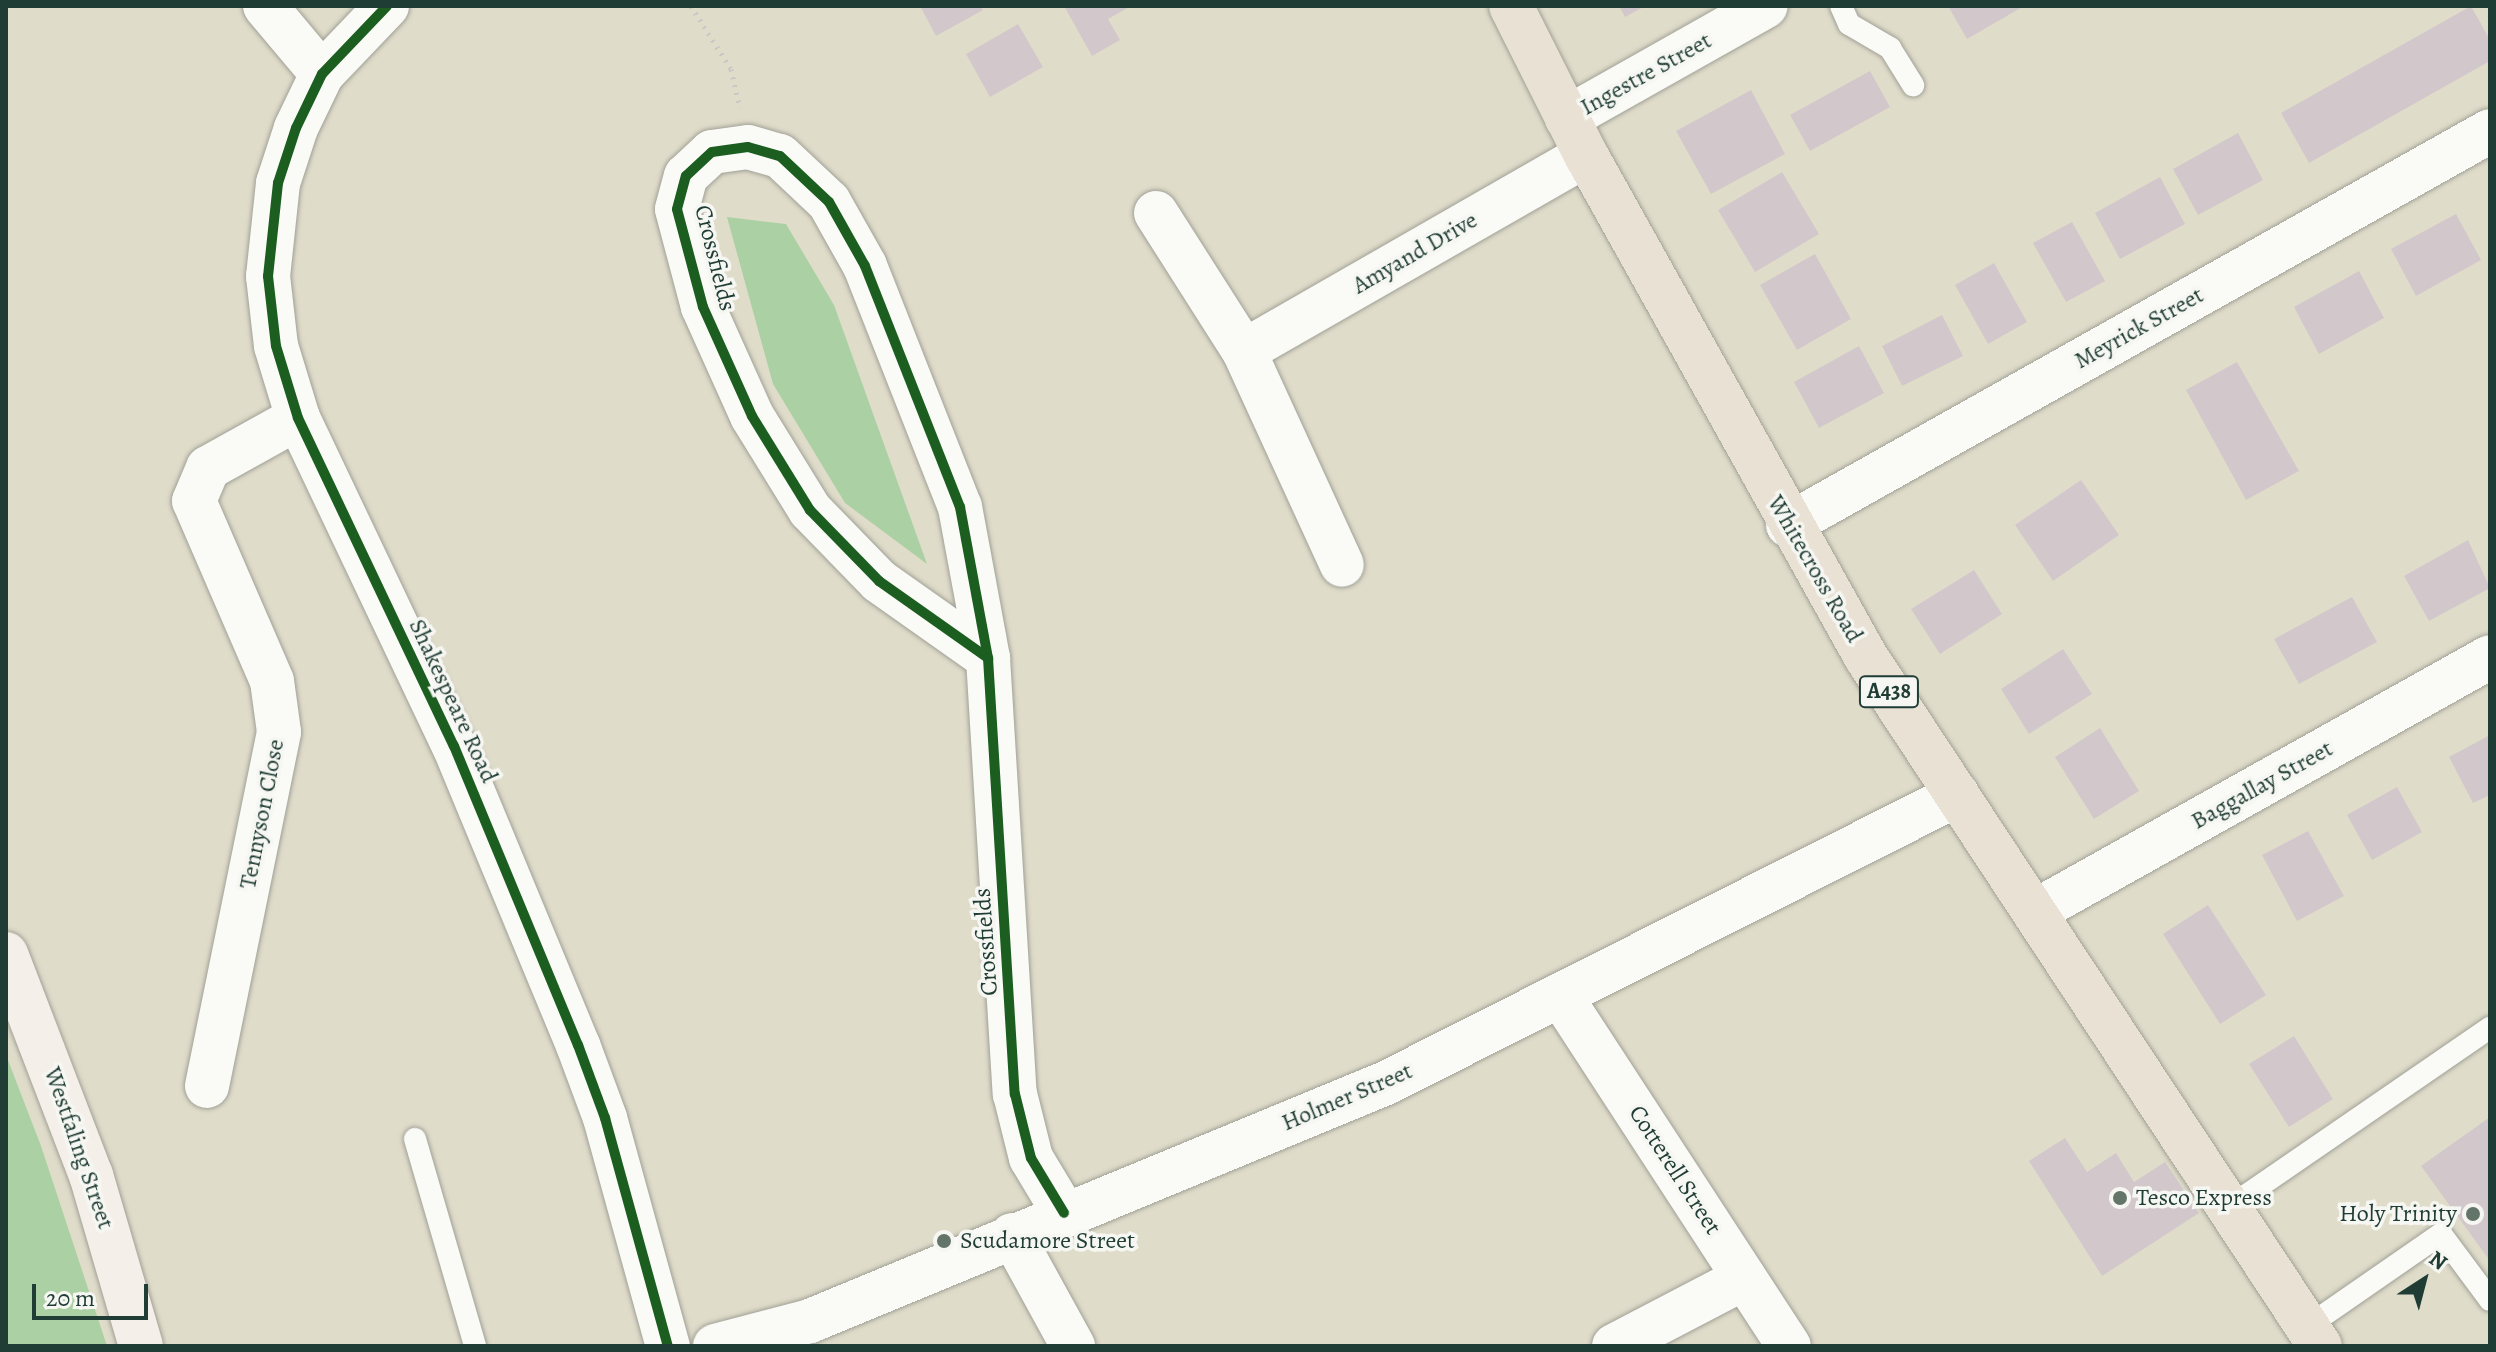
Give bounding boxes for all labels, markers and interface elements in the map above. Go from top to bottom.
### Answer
street label: Ingestre Street [1575,26,1717,122]
street label: Crossfields [688,202,742,314]
street label: Amyand Drive [1348,206,1482,300]
street label: Meyrick Street [2069,281,2209,375]
street label: Whitecross Road [1761,490,1869,648]
street label: Shakespeare Road [402,615,504,787]
road number: A438 [1857,674,1921,710]
street label: Baggallay Street [2186,734,2338,836]
street label: Tennyson Close [233,737,291,891]
street label: Crossfields [968,887,1004,997]
street label: Holmer Street [1277,1057,1417,1137]
street label: Westfaling Street [38,1063,120,1233]
street label: Cotterell Street [1623,1100,1727,1240]
place label: Tesco Express [2136,1184,2272,1212]
marker: Tesco Express [2111,1189,2129,1207]
place label: Holy Trinity [2339,1200,2457,1228]
marker: Holy Trinity [2464,1205,2482,1223]
place label: Scudamore Street [960,1227,1135,1255]
marker: Scudamore Street [935,1232,953,1250]
north arrow [2384,1240,2464,1320]
text: N [2423,1244,2453,1277]
scale bar [36,1268,152,1318]
text: 20 m [46,1282,95,1314]

